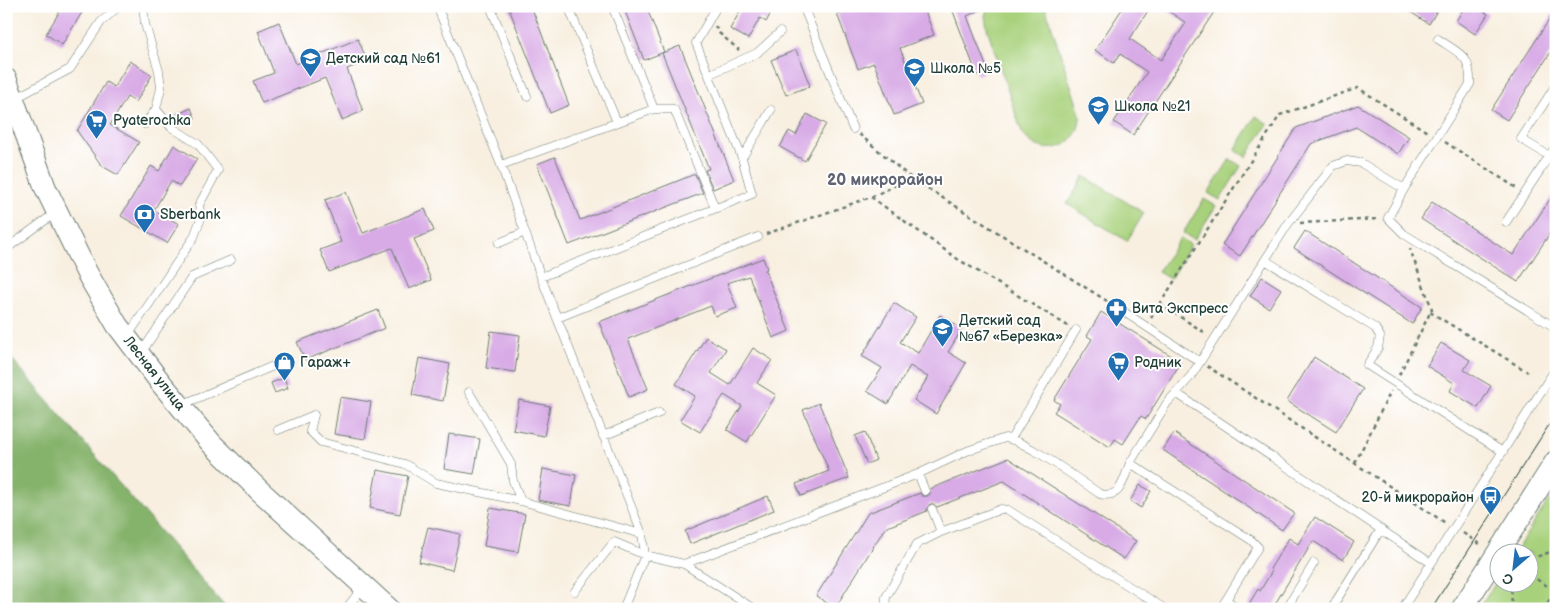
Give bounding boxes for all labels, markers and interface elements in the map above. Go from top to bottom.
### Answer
school or university icon: Детский сад №61 [298,46,322,77]
place label: Детский сад №61 [326,50,440,67]
school or university icon: Школа №5 [902,56,926,87]
place label: Школа №5 [930,60,1001,77]
school or university icon: Школа №21 [1086,94,1110,125]
place label: Школа №21 [1114,98,1190,115]
supermarket icon: Pyaterochka [85,108,109,139]
place label: Pyaterochka [113,112,191,129]
district label: 20 микрорайон [827,171,943,190]
bank icon: Sberbank [132,202,156,233]
place label: Sberbank [160,206,220,223]
pharmacy icon: Вита Экспресс [1104,296,1128,327]
place label: Вита Экспресс [1132,300,1228,317]
place label: Детский сад №67 «Березка» [959,312,1063,345]
school or university icon: Детский сад №67 «Березка» [931,316,955,347]
street label: Лесная улица [120,332,189,415]
shop icon: Гараж+ [272,350,296,381]
supermarket icon: Родник [1106,350,1130,381]
place label: Гараж+ [300,354,351,371]
place label: Родник [1134,354,1182,371]
bus stop icon: 20-й микрорайон [1478,485,1502,516]
place label: 20-й микрорайон [1362,489,1474,506]
north arrow [1490,542,1540,592]
text: С [1500,569,1516,589]

